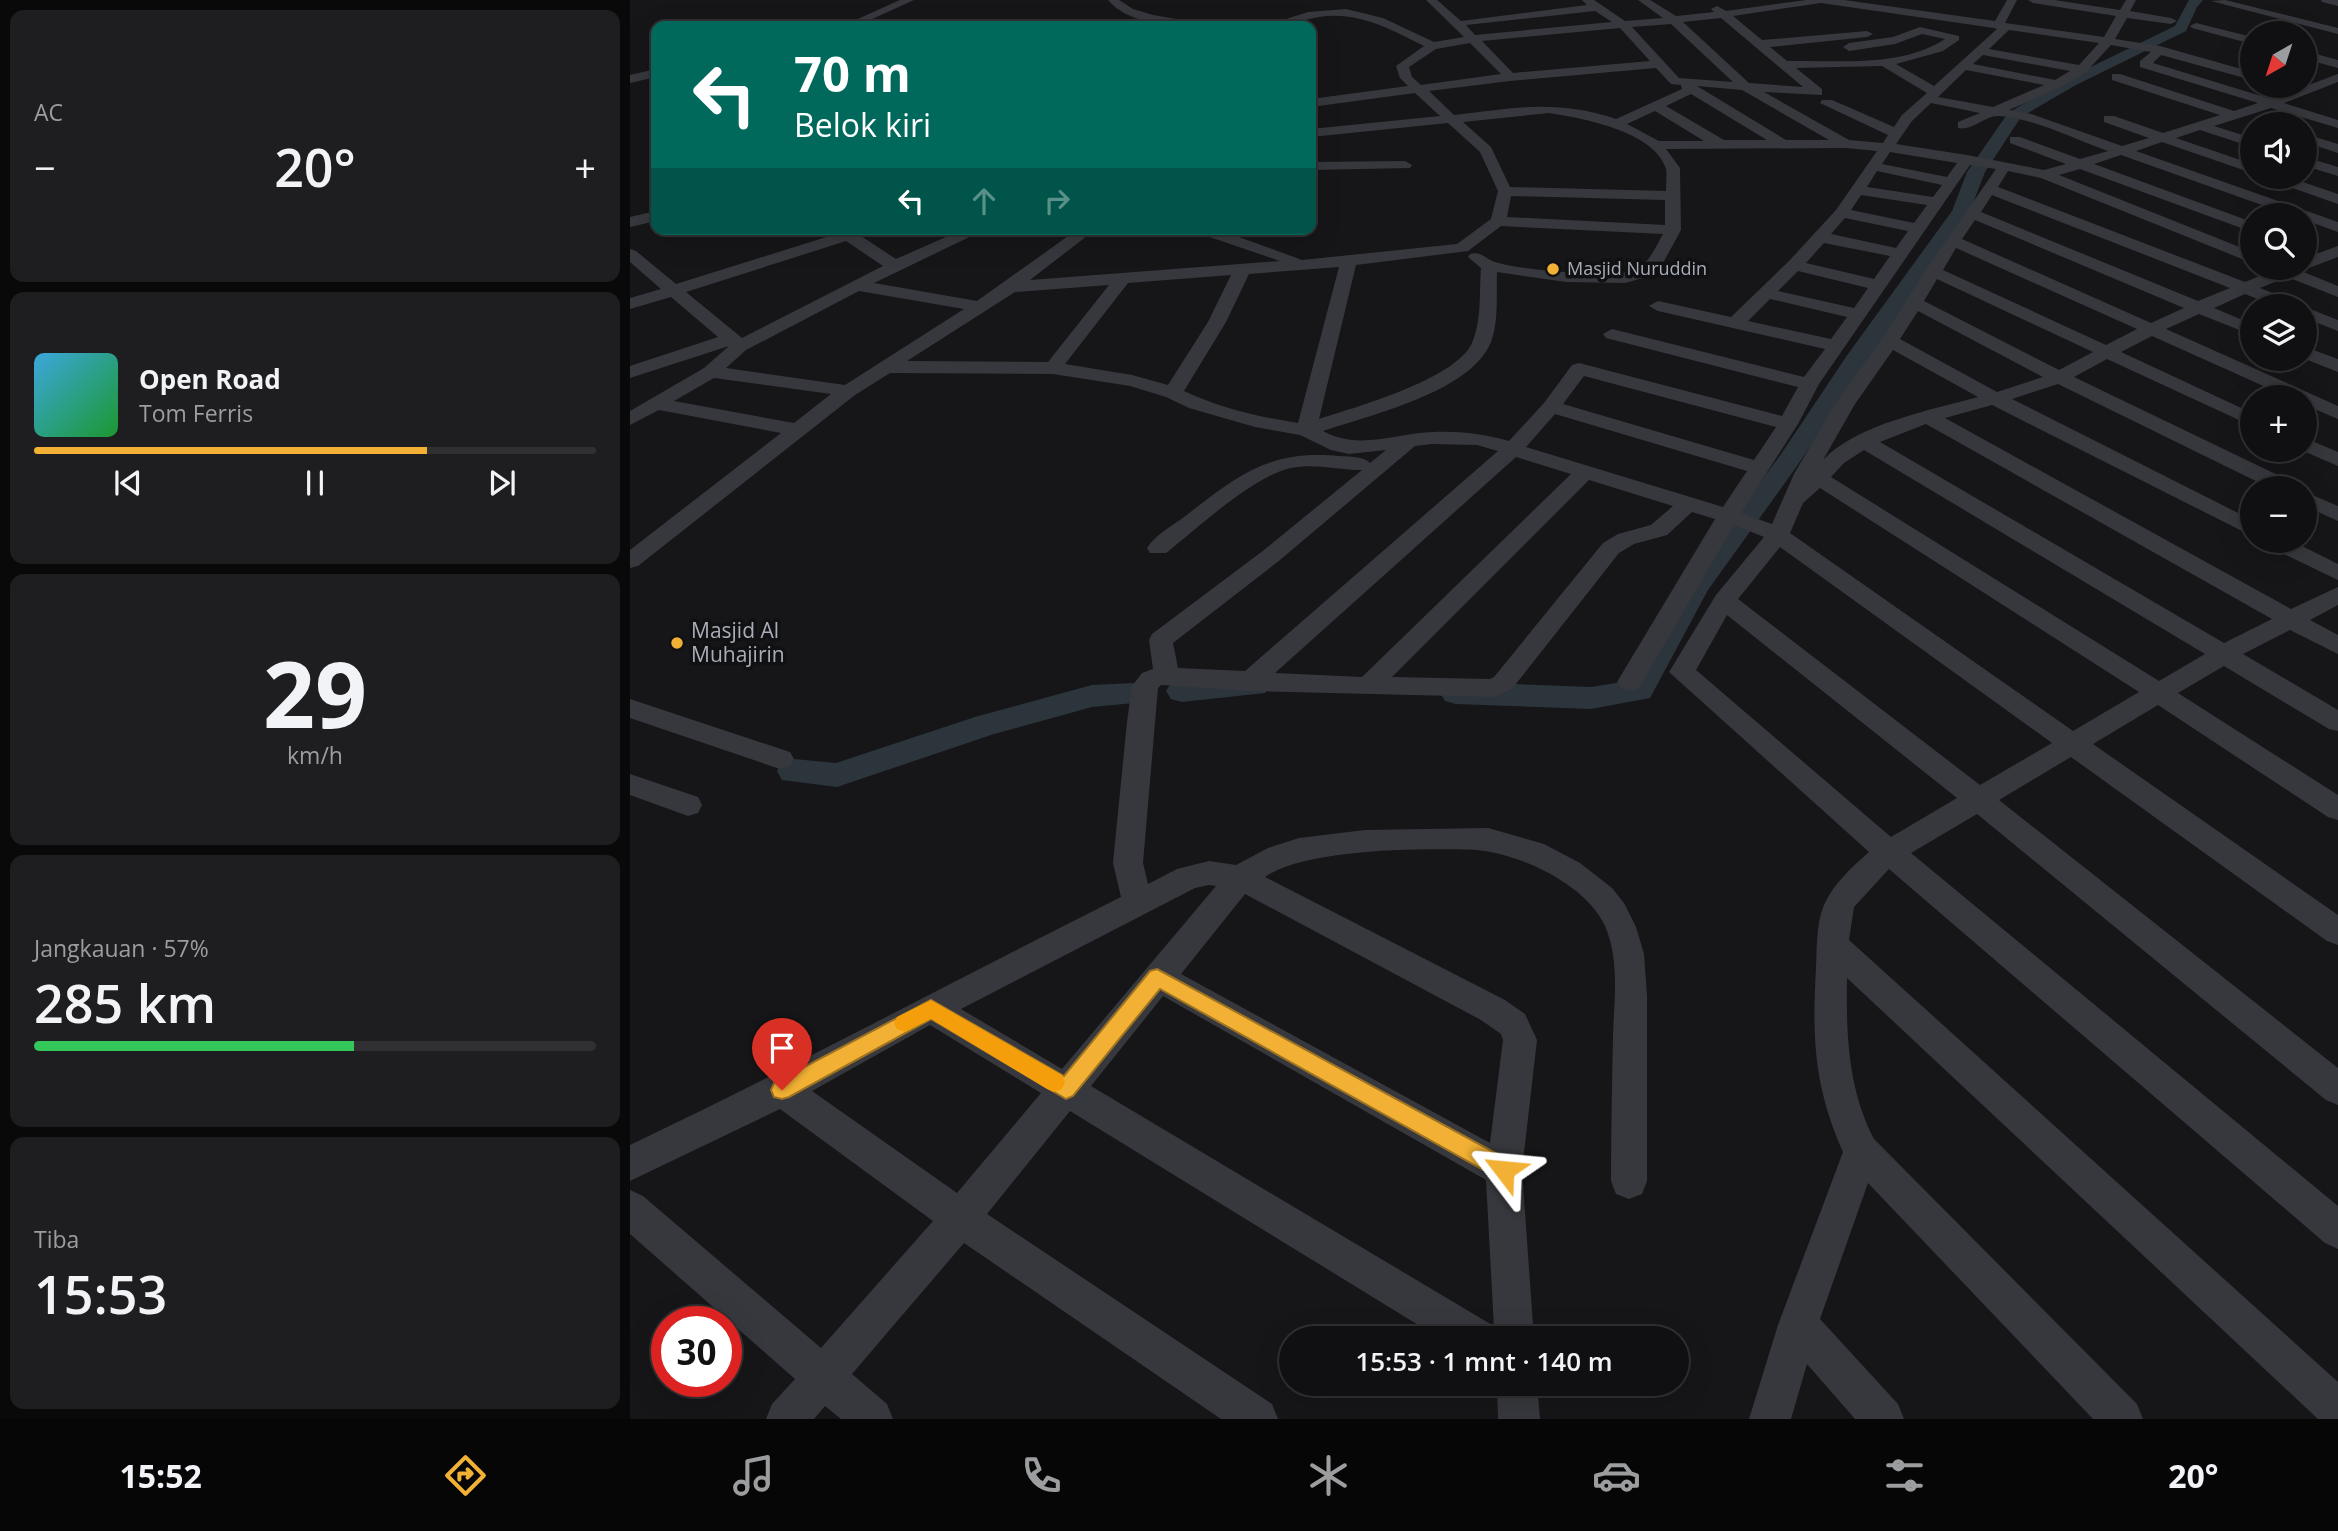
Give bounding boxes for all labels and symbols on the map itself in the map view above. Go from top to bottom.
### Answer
north arrow [2240,21,2317,98]
place label: Masjid Nuruddin [1567,256,1707,280]
marker: Masjid Nuruddin [1545,261,1561,277]
place label: Masjid Al Muhajirin [691,616,785,668]
marker: Masjid Al Muhajirin [669,635,685,651]
pin [752,1018,812,1090]
position arrow [1467,1133,1541,1207]
speed limit sign: 30 [651,1306,742,1397]

